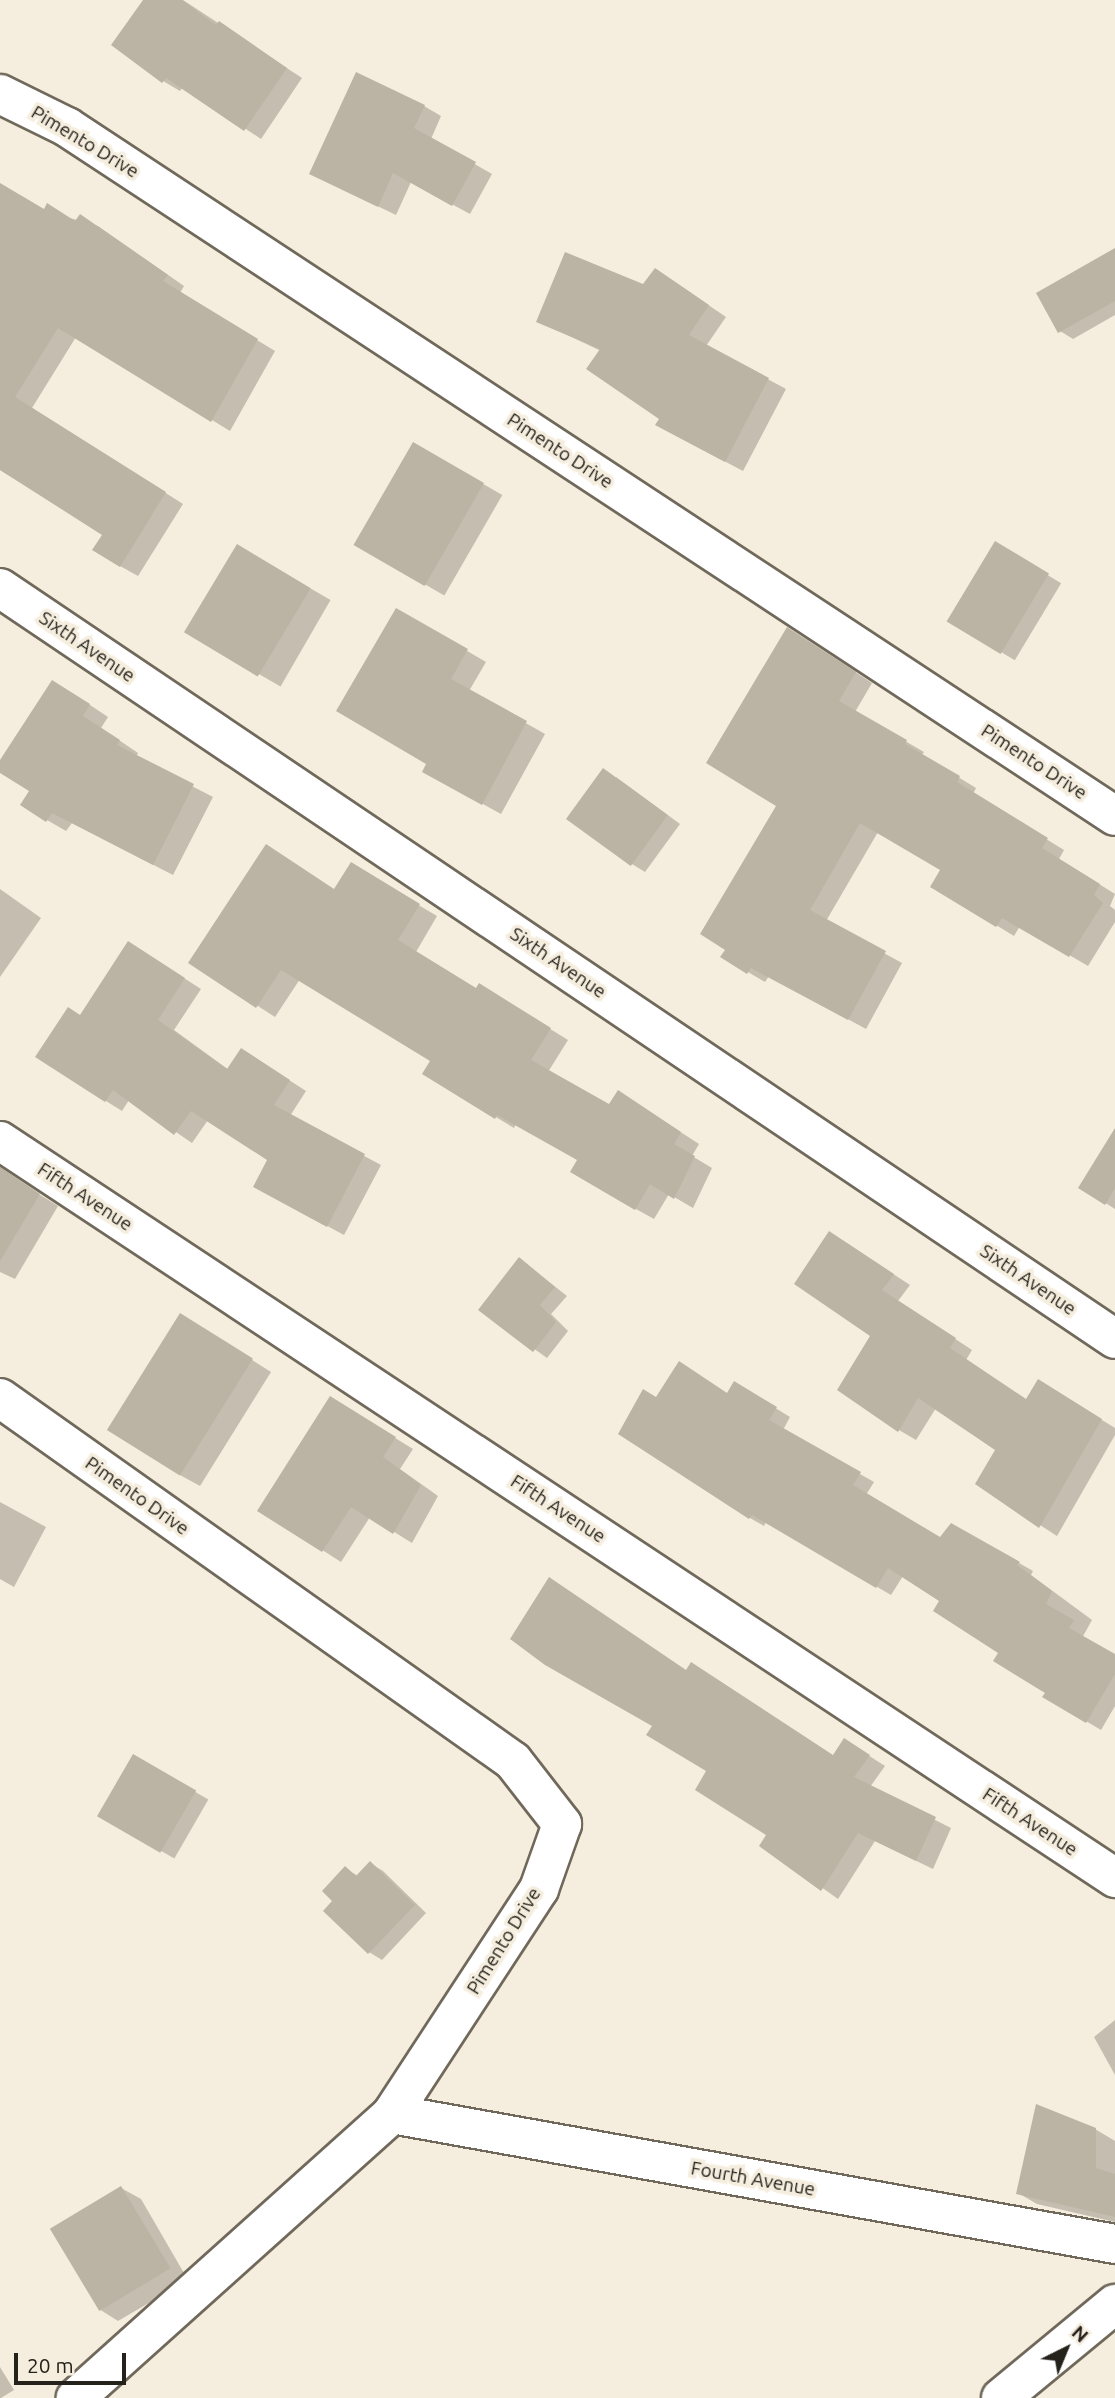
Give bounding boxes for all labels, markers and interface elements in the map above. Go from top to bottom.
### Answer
street label: Pimento Drive [27,101,143,183]
street label: Pimento Drive [503,408,617,494]
street label: Sixth Avenue [35,607,139,687]
street label: Pimento Drive [977,719,1091,805]
street label: Sixth Avenue [506,923,610,1003]
street label: Fifth Avenue [33,1158,137,1236]
street label: Sixth Avenue [976,1240,1080,1320]
street label: Pimento Drive [81,1452,193,1540]
street label: Fifth Avenue [506,1470,610,1548]
street label: Fifth Avenue [978,1783,1082,1861]
street label: Pimento Drive [462,1883,546,1999]
street label: Fourth Avenue [689,2157,817,2201]
north arrow [1031,2314,1101,2384]
text: N [1068,2321,1093,2347]
scale bar [18,2338,130,2382]
text: 20 m [27,2353,74,2377]

